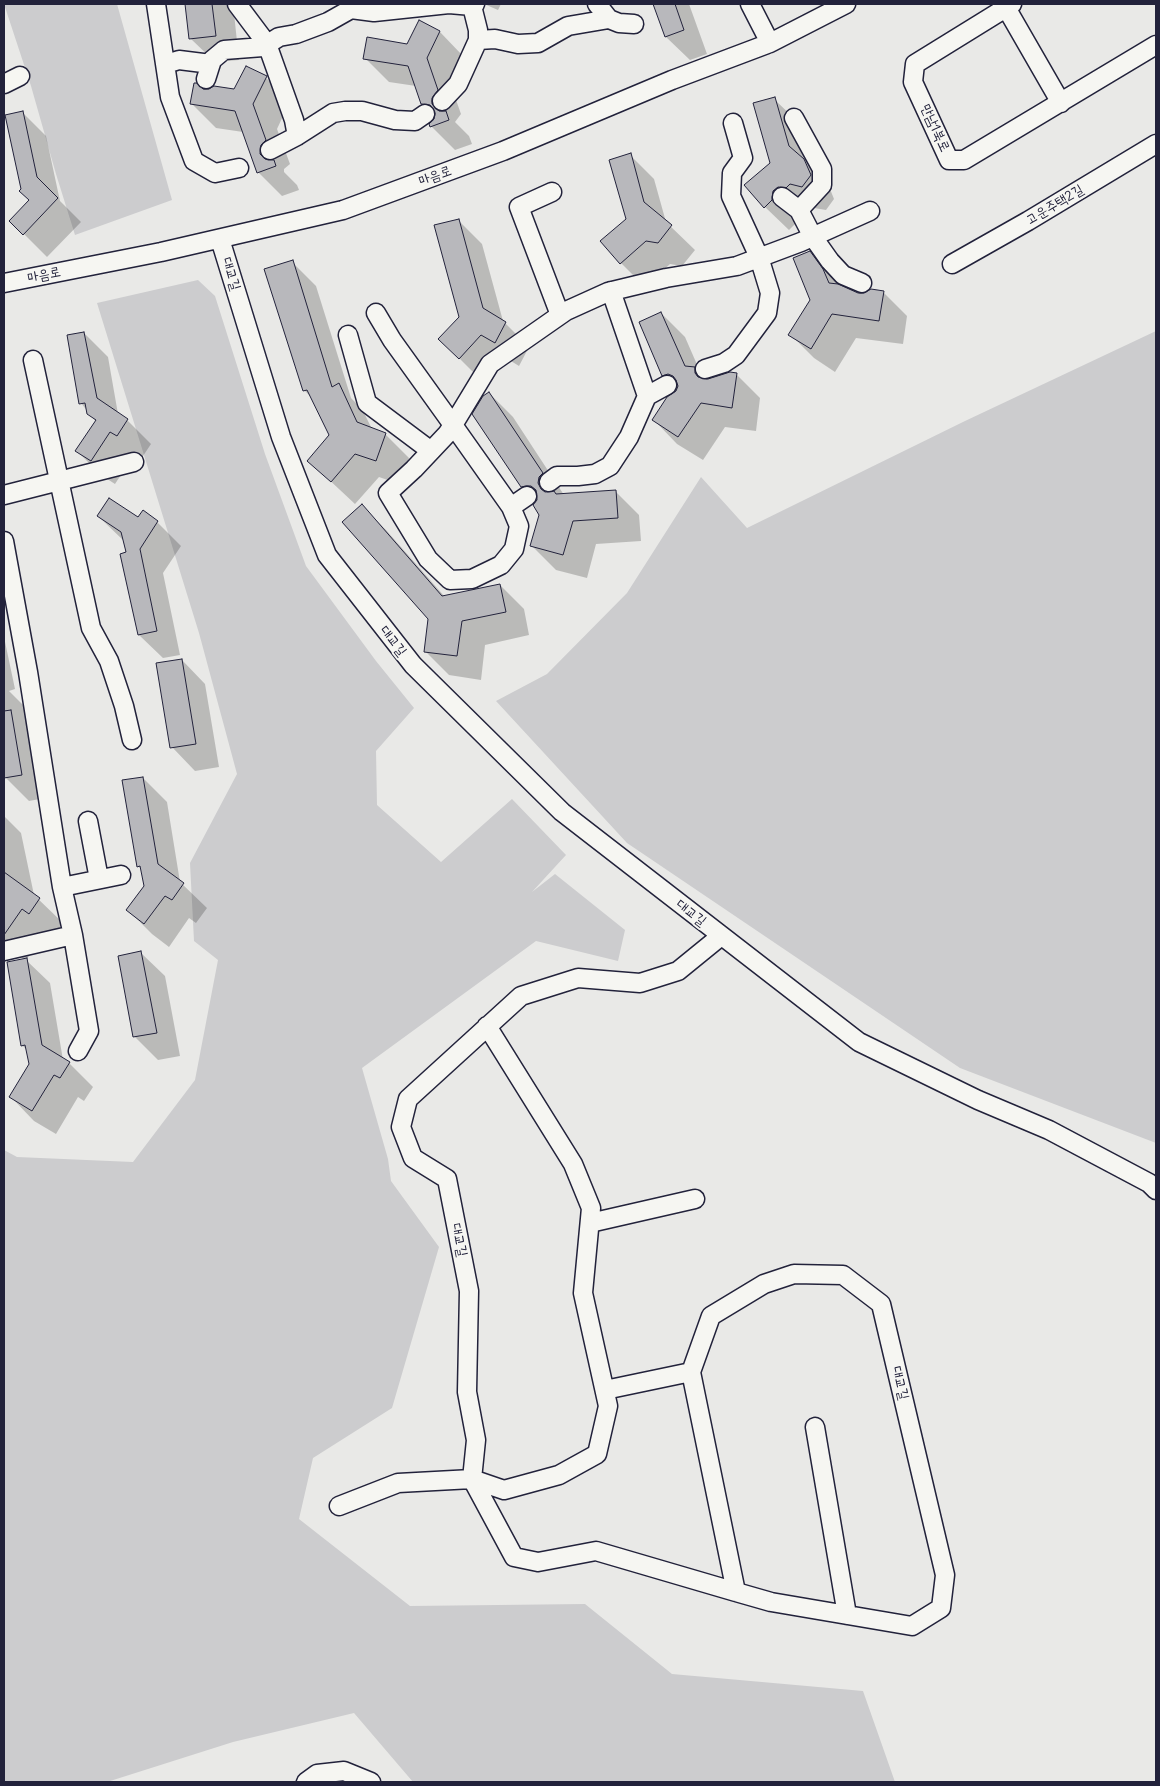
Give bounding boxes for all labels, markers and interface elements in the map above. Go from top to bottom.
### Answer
street label: 만남1북로 [917,102,953,154]
street label: 마음로 [416,162,454,190]
street label: 고운주택2길 [1023,181,1087,229]
street label: 대교길 [218,255,244,293]
street label: 마음로 [26,264,62,286]
street label: 대교길 [376,623,410,659]
street label: 대교길 [673,896,709,930]
street label: 대교길 [448,1222,470,1258]
street label: 대교길 [888,1365,912,1401]

